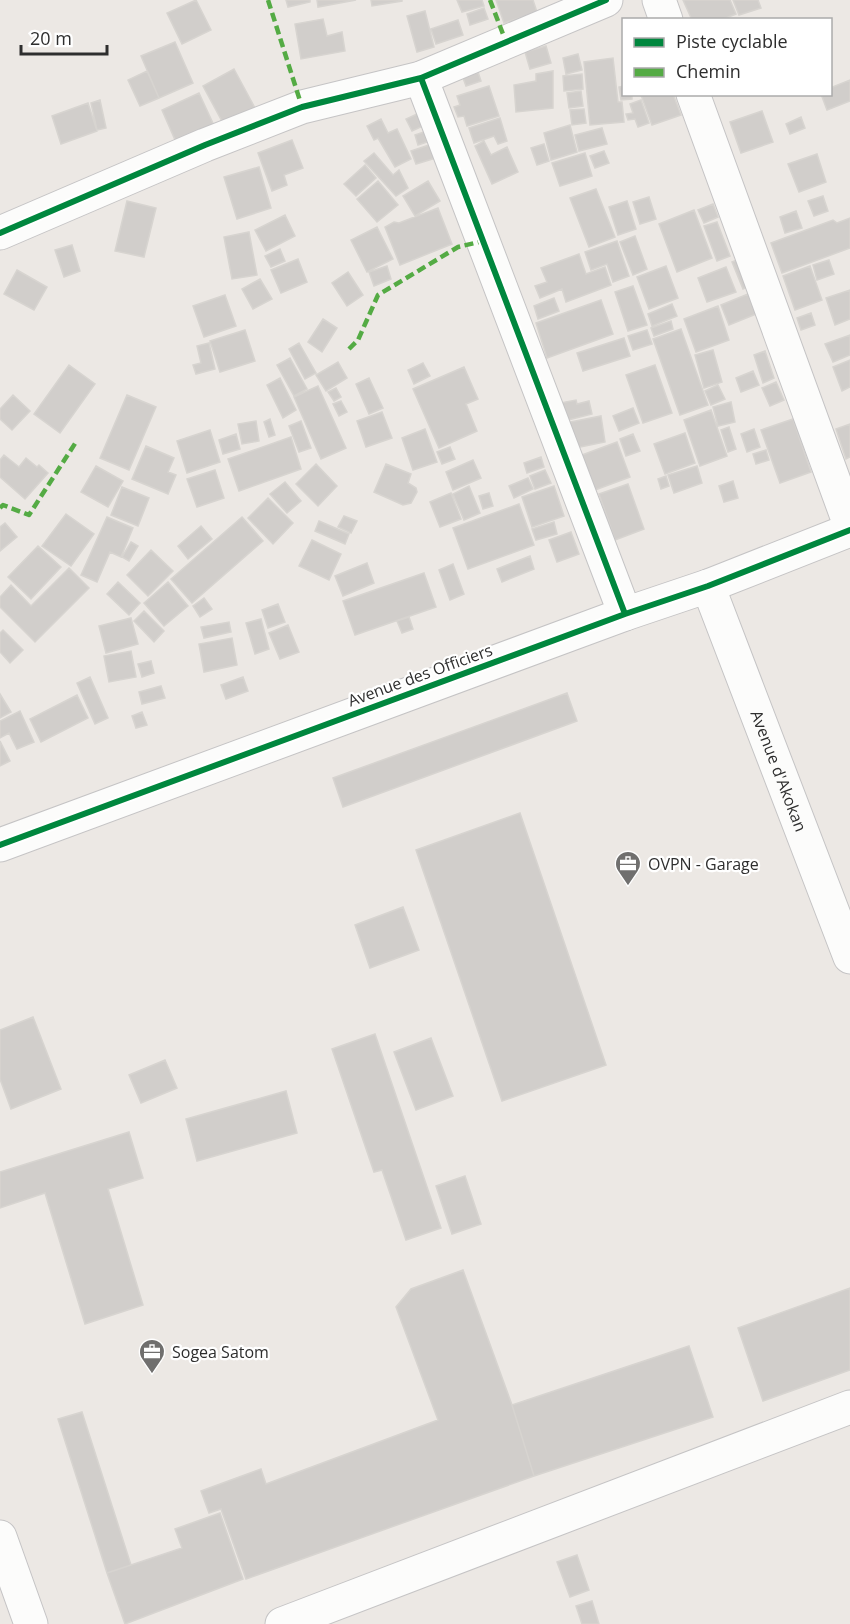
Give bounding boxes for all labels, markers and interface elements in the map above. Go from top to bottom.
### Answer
scale bar [21,18,106,56]
legend [622,18,832,96]
text: 20 m [30,26,72,50]
text: Piste cyclable [676,29,788,53]
text: Chemin [676,59,741,83]
street label: Avenue des Officiers [345,639,495,711]
street label: Avenue d'Akokan [746,707,812,835]
office icon: OVPN - Garage [613,849,643,887]
place label: OVPN - Garage [648,853,759,875]
office icon: Sogea Satom [137,1337,167,1375]
place label: Sogea Satom [172,1341,269,1363]

